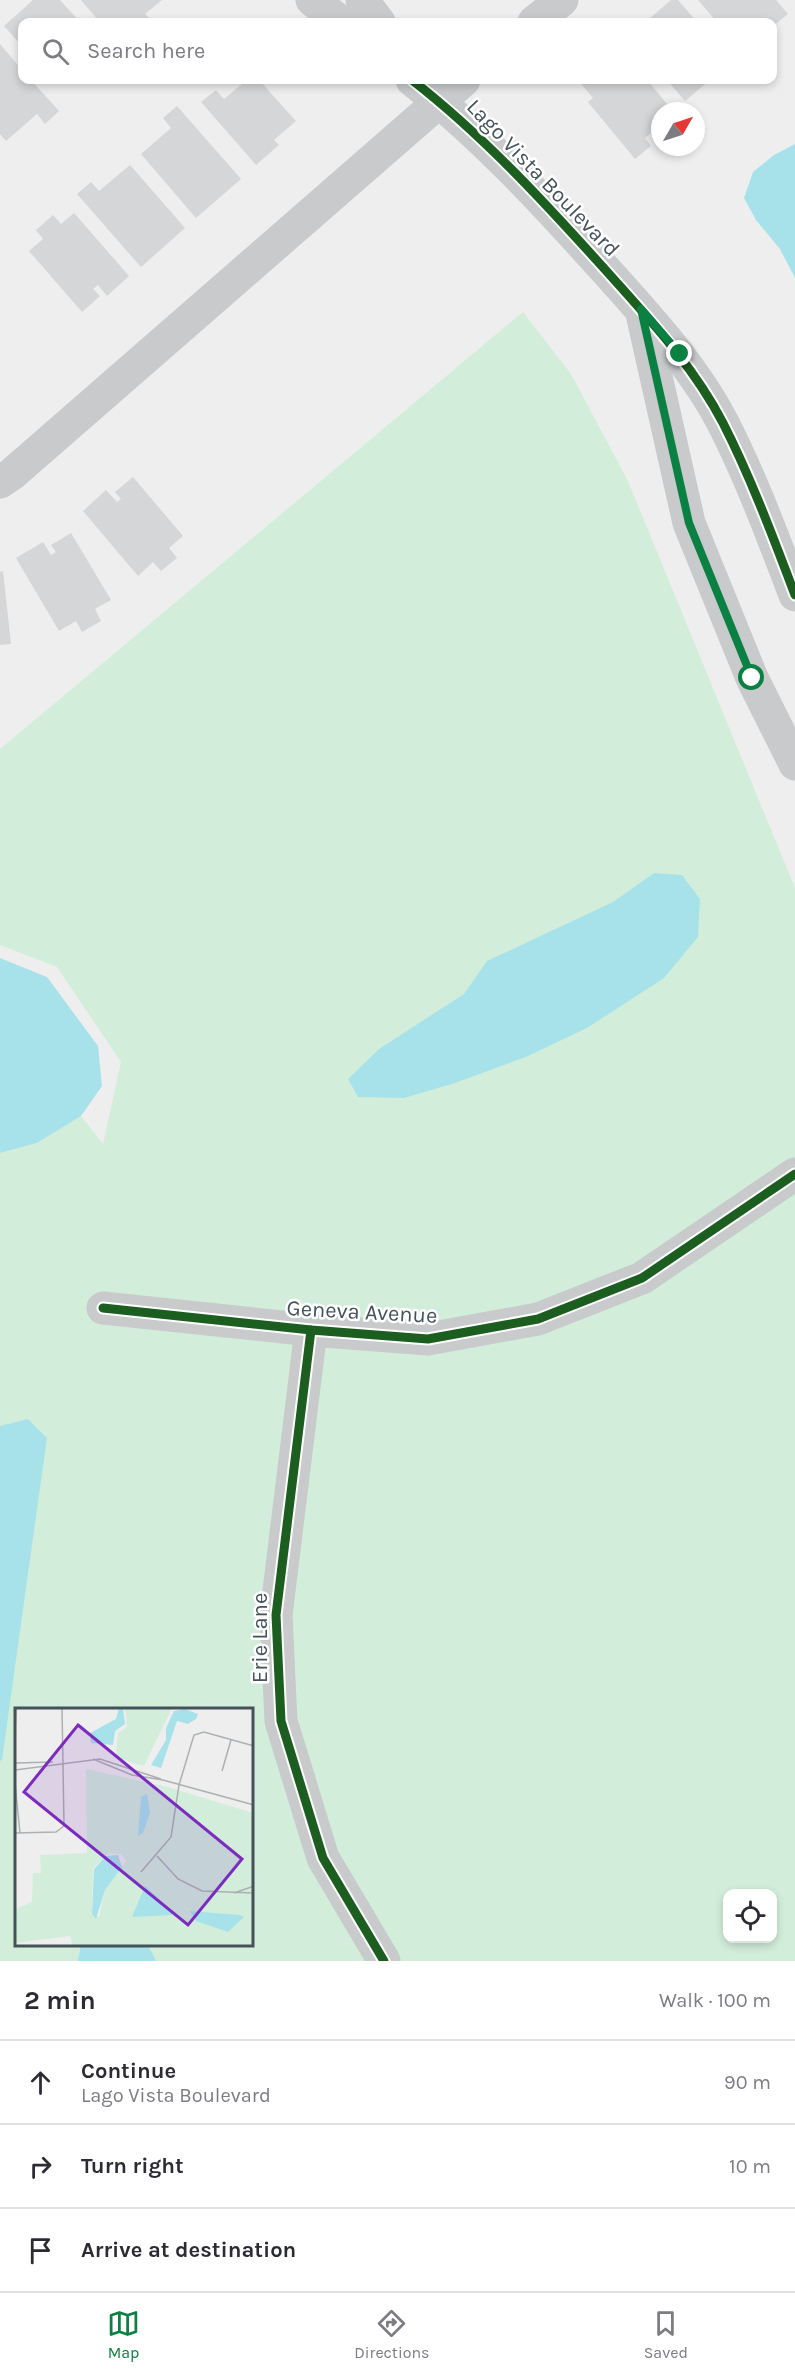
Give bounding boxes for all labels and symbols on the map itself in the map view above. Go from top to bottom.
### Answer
street label: Lago Vista Boulevard [461,94,625,262]
north arrow [651,102,705,156]
route end [666,340,692,366]
route start [738,664,764,690]
street label: Geneva Avenue [286,1295,438,1329]
street label: Erie Lane [247,1593,273,1683]
inset map [15,1708,254,1946]

